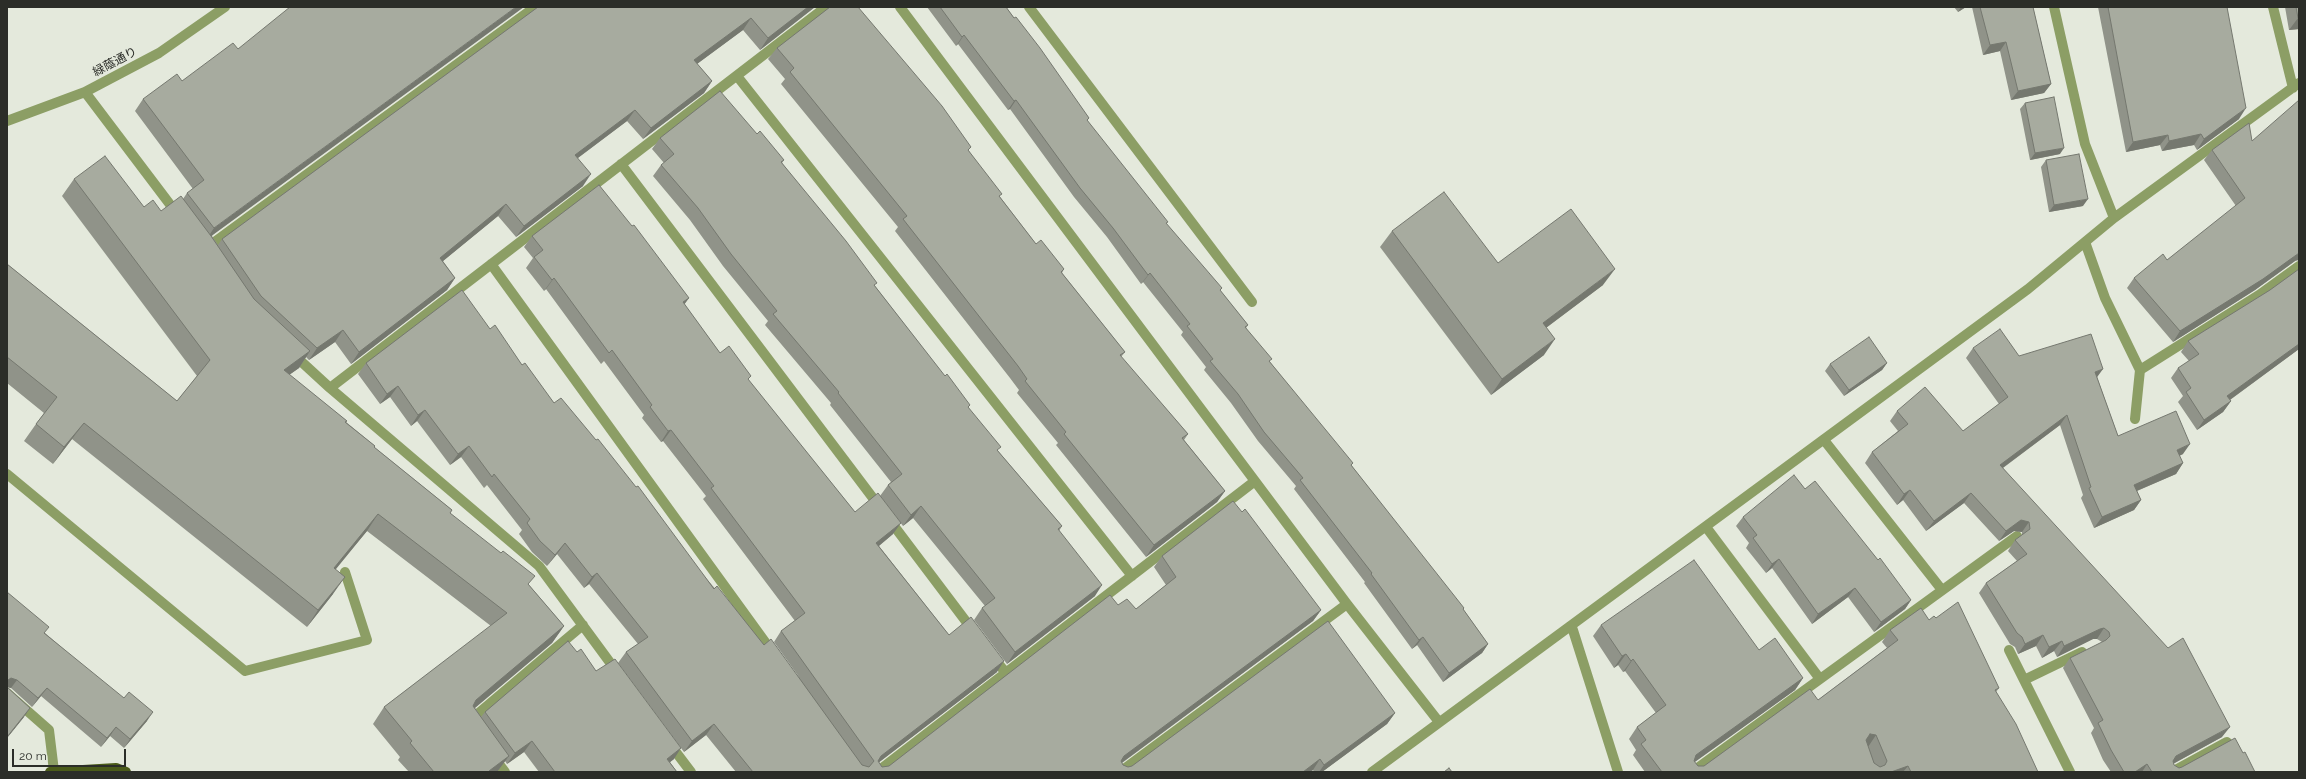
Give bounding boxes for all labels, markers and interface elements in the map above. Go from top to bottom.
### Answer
street label: 緑蔭通り [90,44,140,80]
scale bar [14,741,128,767]
text: 20 m [19,749,47,763]

